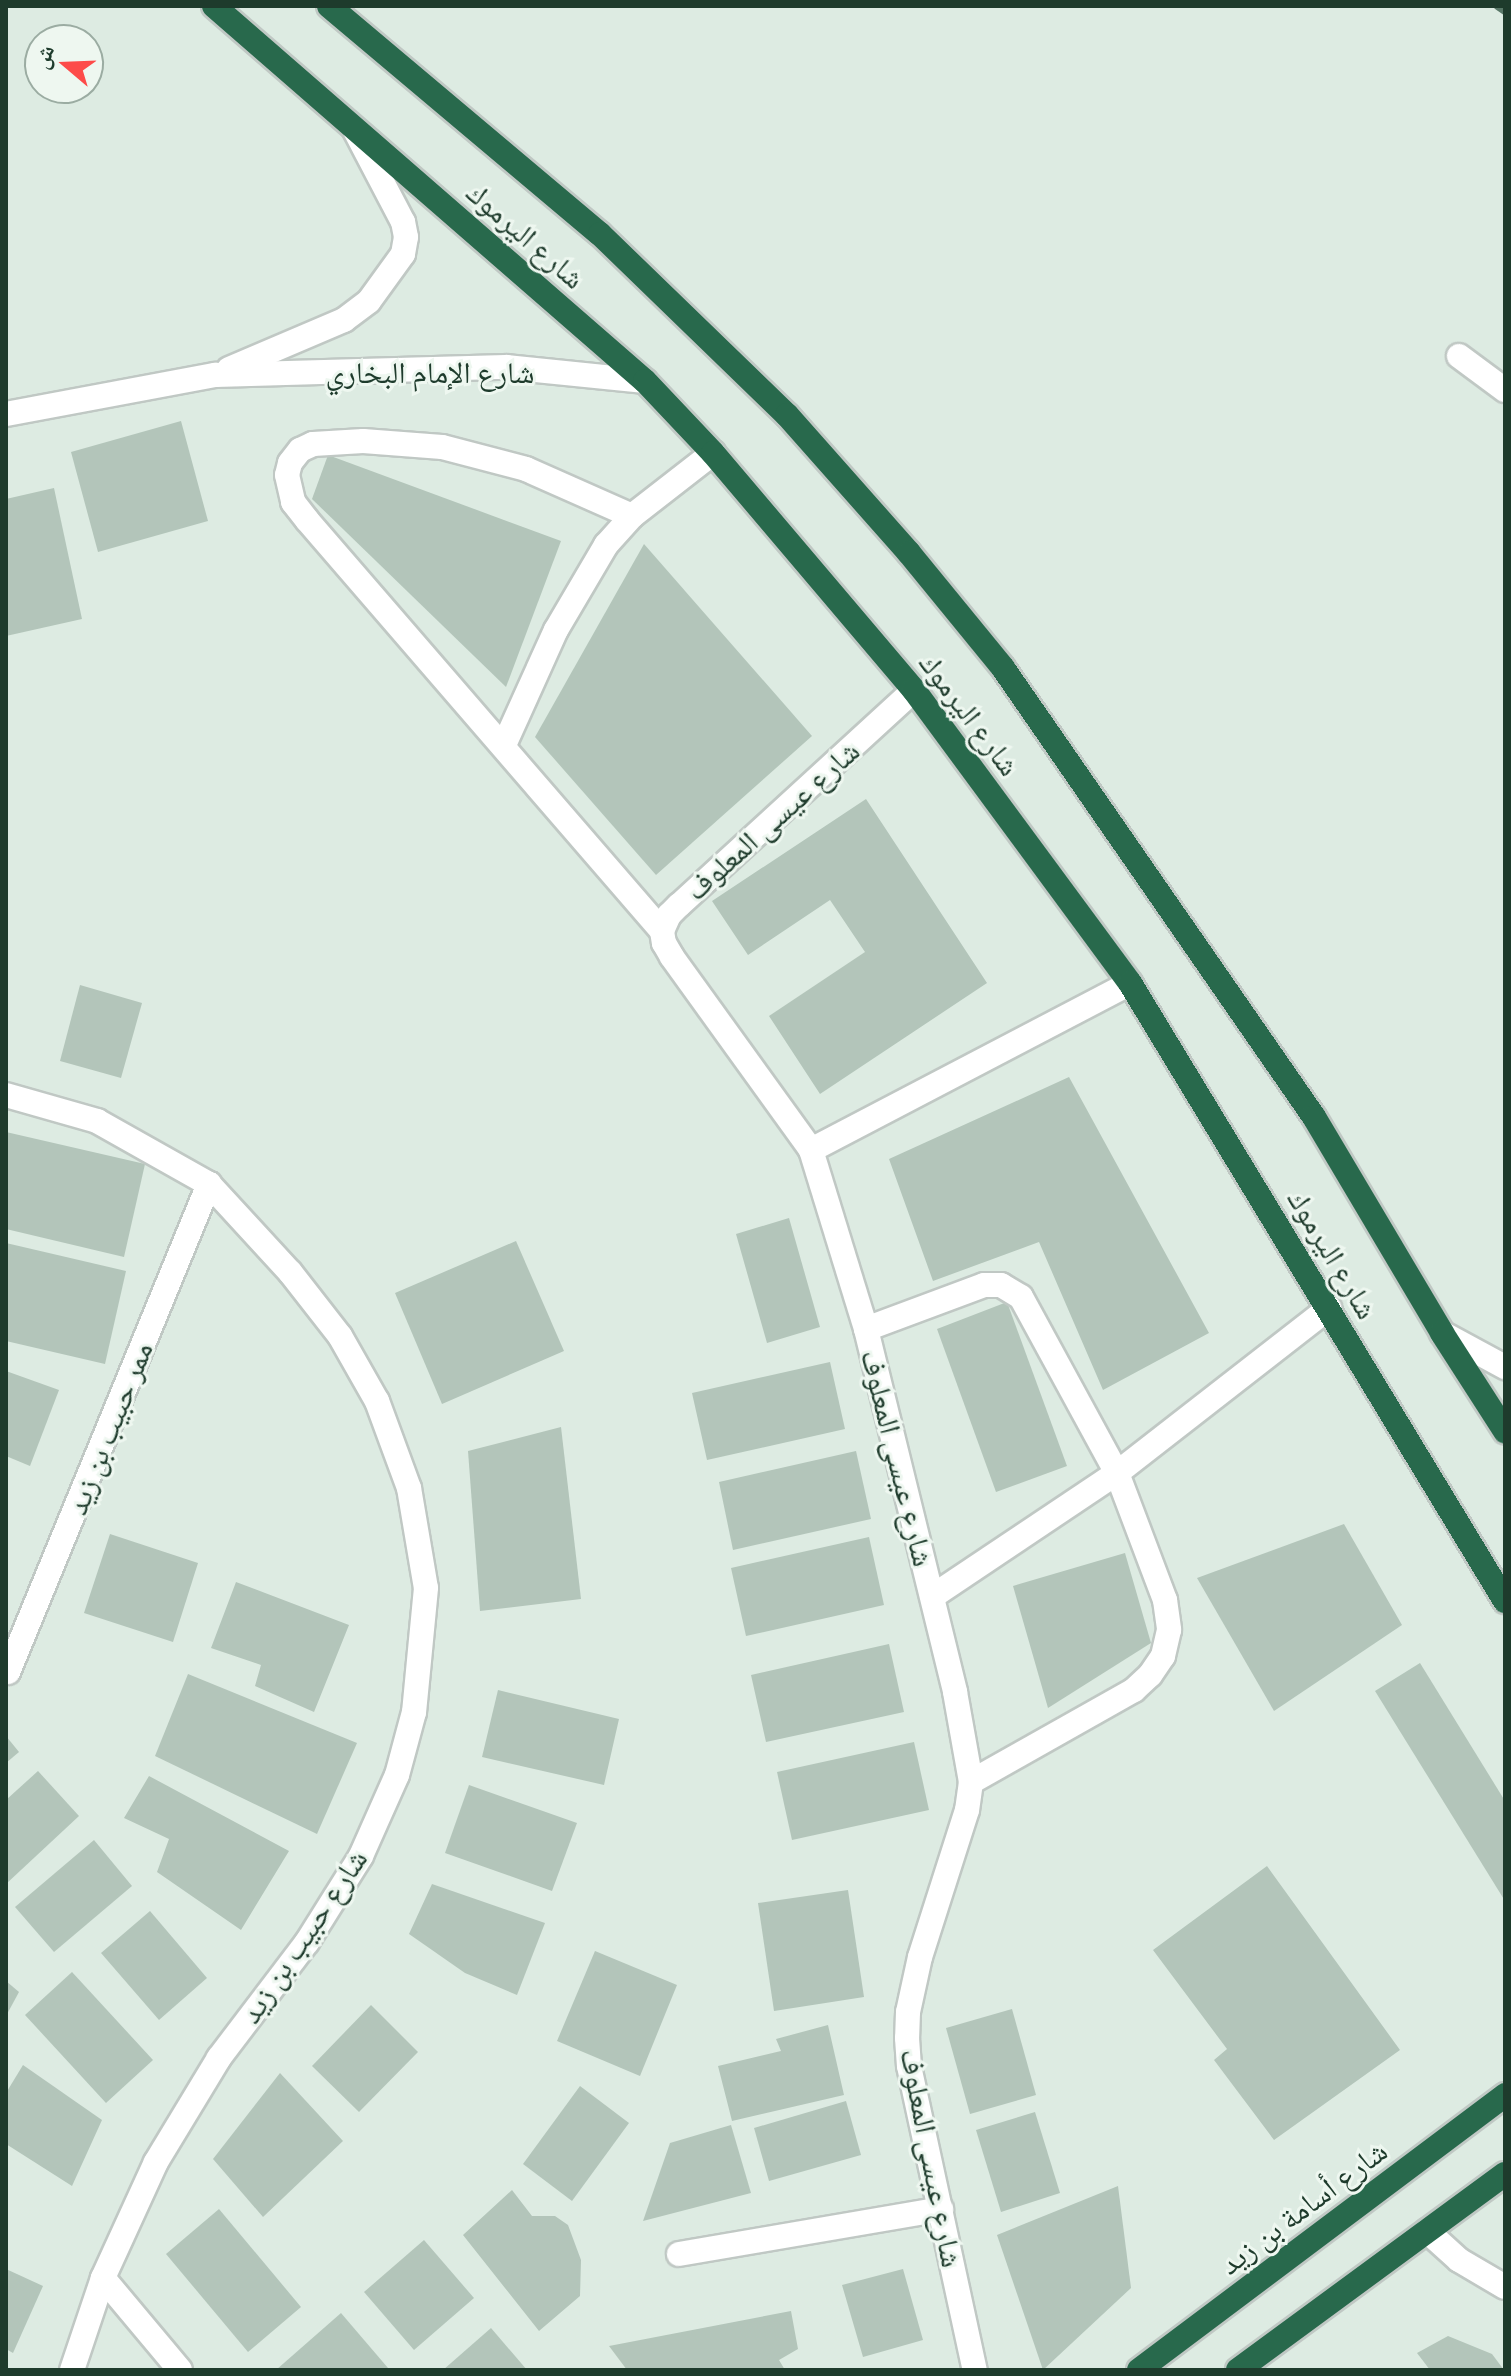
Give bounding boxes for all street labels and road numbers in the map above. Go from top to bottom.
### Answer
street label: شارع اليرموك [460,174,592,296]
street label: شارع الإمام البخاري [326,354,534,390]
street label: شارع اليرموك [912,645,1028,783]
street label: شارع عيسى المعلوف [678,732,866,908]
street label: شارع اليرموك [1280,1183,1386,1325]
street label: ممر حبيب بن زيد [58,1336,160,1520]
street label: شارع عيسى المعلوف [854,1346,942,1570]
street label: شارع حبيب بن زيد [232,1842,374,2030]
street label: شارع عيسى المعلوف [893,2046,971,2270]
street label: شارع أسامة بن زيد [1212,2132,1394,2282]

